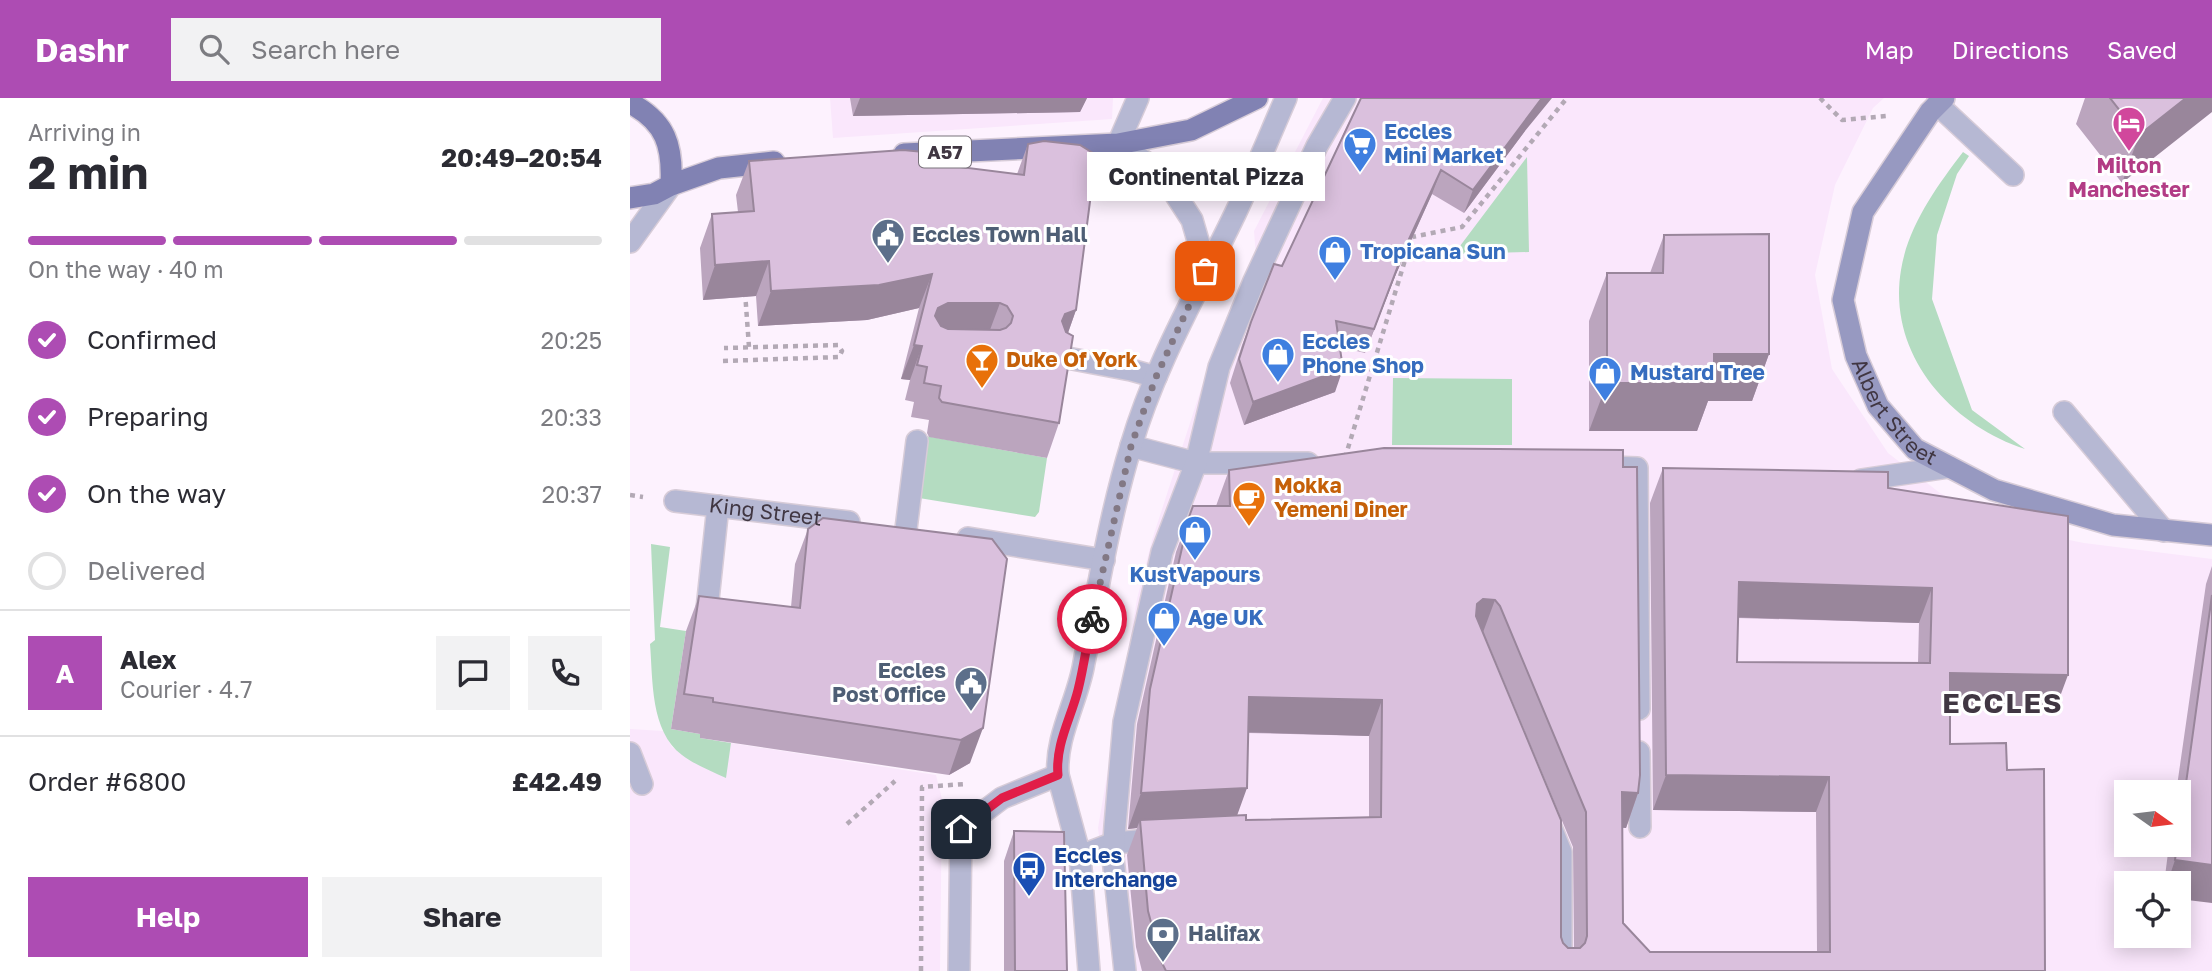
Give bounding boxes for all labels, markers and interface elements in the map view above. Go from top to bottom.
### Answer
search box [171,18,661,81]
text: Dashr [35,30,129,69]
icon: search [195,30,233,68]
text: Search here [251,34,400,65]
text: Map [1865,35,1914,64]
text: Directions [1952,35,2069,64]
text: Saved [2107,35,2177,64]
hotel icon: Milton Manchester [2110,104,2148,153]
text: Arriving in [28,118,141,146]
place label: Eccles Mini Market [1384,118,1504,168]
supermarket icon: Eccles Mini Market [1341,125,1379,174]
road number: A57 [919,136,971,168]
text: 20:49–20:54 [441,142,602,173]
text: 2 min [28,144,148,199]
callout: Continental Pizza [1086,152,1324,201]
place label: Milton Manchester [2068,152,2190,202]
text: Continental Pizza [1108,162,1304,190]
public building icon: Eccles Town Hall [869,216,907,265]
place label: Eccles Town Hall [912,221,1088,247]
shop icon: Tropicana Sun [1316,233,1354,282]
place label: Tropicana Sun [1360,238,1506,264]
pin [1175,241,1235,301]
icon: bag [1186,252,1224,290]
text: On the way · 40 m [28,255,224,283]
icon: check [28,321,66,359]
text: Confirmed [87,324,217,355]
text: 20:25 [541,326,602,354]
place label: Eccles Phone Shop [1302,328,1424,378]
shop icon: Eccles Phone Shop [1259,335,1297,384]
bar icon: Duke Of York [963,341,1001,390]
place label: Duke Of York [1006,346,1138,372]
shop icon: Mustard Tree [1586,354,1624,403]
street label: Albert Street [1847,354,1942,470]
place label: Mustard Tree [1630,359,1765,385]
icon: check [28,398,66,436]
text: Preparing [87,401,209,432]
text: 20:33 [541,403,602,431]
place label: Mokka Yemeni Diner [1274,472,1408,522]
icon: check [28,475,66,513]
text: On the way [87,478,226,509]
cafe icon: Mokka Yemeni Diner [1230,479,1268,528]
text: 20:37 [542,480,602,508]
street label: King Street [708,491,823,531]
shop icon: KustVapours [1176,513,1214,562]
text: Delivered [87,555,206,586]
place label: KustVapours [1129,561,1261,587]
courier [1057,584,1127,654]
shop icon: Age UK [1145,599,1183,648]
icon: bike [1073,600,1111,638]
place label: Age UK [1188,604,1264,630]
button: chat [436,636,510,710]
button: phone [528,636,602,710]
text: Alex [120,644,177,675]
place label: Eccles Post Office [832,657,946,707]
text: A [56,658,74,689]
public building icon: Eccles Post Office [952,664,990,713]
text: Courier · 4.7 [120,675,252,703]
district label: ECCLES [1942,686,2064,719]
text: Order #6800 [28,766,186,797]
text: £42.49 [512,766,602,797]
north arrow [2114,780,2191,858]
map controls [2114,780,2191,948]
pin [931,799,991,859]
icon: home [942,810,980,848]
place label: Eccles Interchange [1054,842,1177,892]
bus stop icon: Eccles Interchange [1010,849,1048,898]
button: locate [2114,871,2191,948]
button: Help [28,877,308,957]
button: Share [322,877,602,957]
bank icon: Halifax [1144,915,1182,964]
place label: Halifax [1188,920,1261,946]

